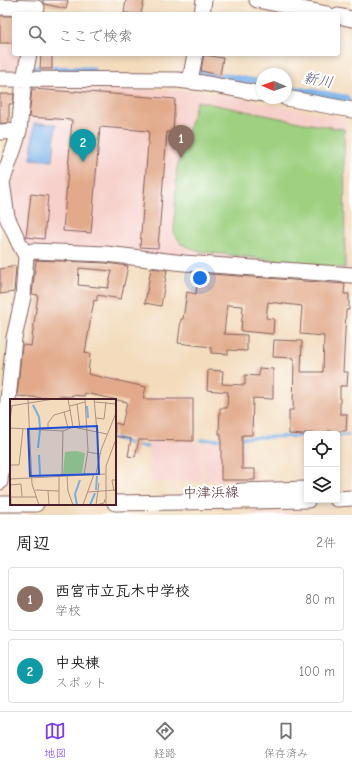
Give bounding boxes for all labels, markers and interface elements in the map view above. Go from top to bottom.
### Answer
search box [12,12,340,56]
icon: search [26,23,48,45]
text: ここで検索 [58,27,133,45]
north arrow [256,68,292,104]
water label: 新川 [302,69,334,91]
pin: 1 [168,125,194,158]
pin: 2 [70,129,96,162]
your location [190,268,210,288]
inset map [10,399,116,505]
map controls [304,431,340,503]
button: locate [304,431,340,467]
button: layers [304,467,340,503]
street label: 中津浜線 [183,484,239,501]
text: 周辺 [16,534,50,553]
text: 2件 [316,535,336,550]
text: 西宮市立瓦木中学校 [55,582,190,600]
text: 1 [27,592,33,607]
text: 80 m [305,592,335,607]
text: 学校 [55,603,81,618]
text: 中央棟 [55,654,100,672]
text: 2 [27,664,33,679]
text: 100 m [299,664,335,679]
text: スポット [55,675,107,690]
tab: 地図 [44,720,66,760]
tab: 経路 [154,720,176,760]
tab: 保存済み [264,720,308,760]

